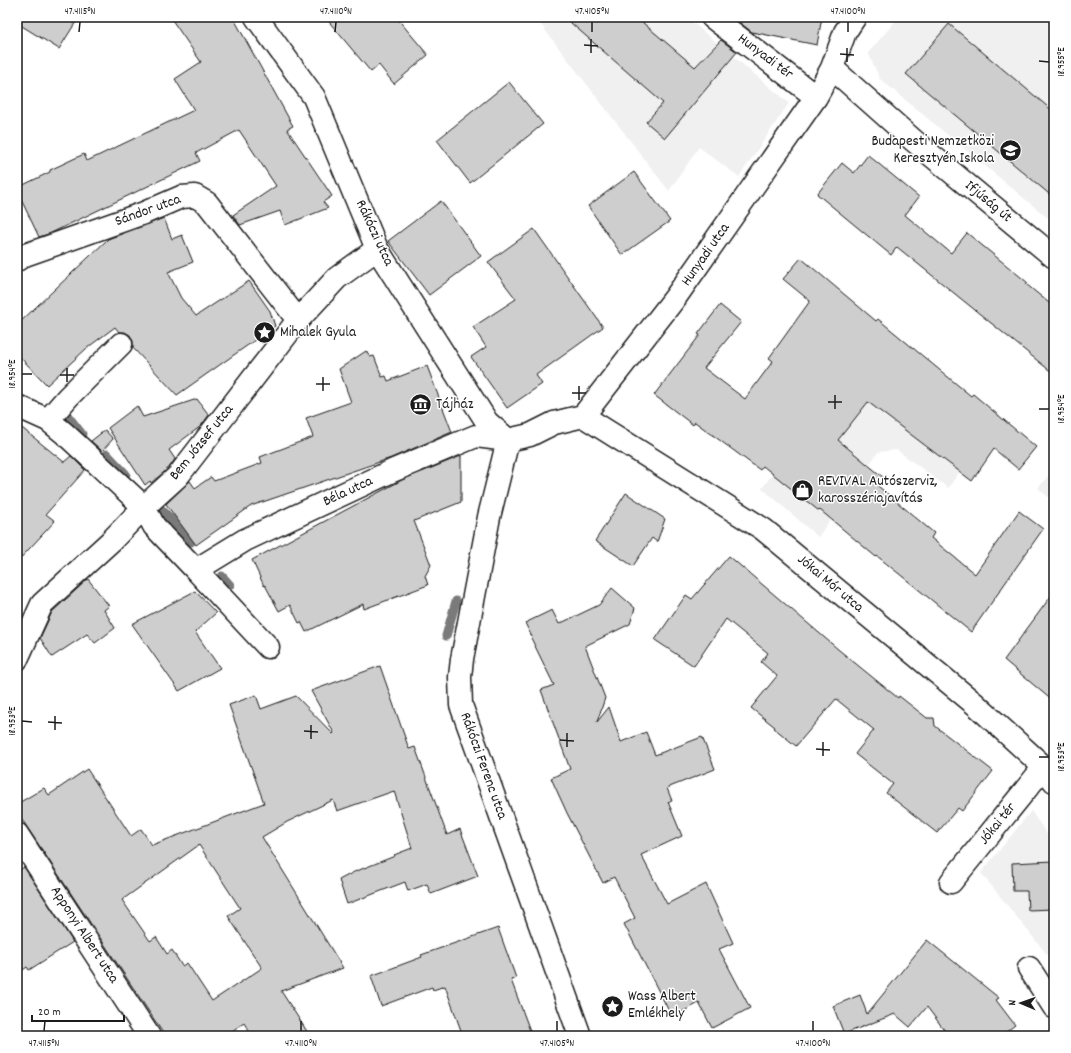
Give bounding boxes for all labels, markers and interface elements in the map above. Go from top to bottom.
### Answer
text: 47.4115°N [65,5,96,19]
text: 47.4110°N [320,5,352,19]
text: 47.4105°N [575,5,609,19]
text: 47.4100°N [830,5,866,19]
street label: Hunyadi tér [732,29,798,86]
text: 18.955°E [1055,47,1069,77]
place label: Budapesti Nemzetközi Keresztyén Iskola [871,131,995,170]
school or university icon: Budapesti Nemzetközi Keresztyén Iskola [997,138,1023,164]
street label: Ifjúság út [959,176,1017,229]
street label: Sándor utca [112,189,185,233]
street label: Rákóczi utca [349,196,399,271]
street label: Hunyadi utca [676,218,736,291]
place icon: Mihalek Gyula [252,320,278,346]
place label: Mihalek Gyula [280,322,357,344]
text: 18.954°E [6,359,20,388]
museum icon: Tájház [408,392,434,418]
place label: Tájház [436,394,474,416]
text: 18.954°E [1055,394,1069,423]
street label: Bem József utca [165,400,240,486]
street label: Béla utca [319,470,377,513]
place label: REVIVAL Autószerviz, karosszériajavítás [818,471,938,510]
shop icon: REVIVAL Autószerviz, karosszériajavítás [790,478,816,504]
street label: Jókai Mór utca [792,550,869,619]
text: 18.953°E [6,706,20,736]
street label: Rákóczi Ferenc utca [453,709,513,823]
text: 18.953°E [1055,742,1069,772]
street label: Jókai tér [974,798,1022,850]
street label: Apponyi Albert utca [44,882,124,989]
north arrow [1001,983,1041,1023]
place label: Wass Albert Emlékhely [628,986,696,1025]
place icon: Wass Albert Emlékhely [599,993,625,1019]
scale bar [32,997,124,1023]
text: N [1005,999,1021,1006]
text: 20 m [38,1004,61,1021]
text: 47.4115°N [29,1037,60,1051]
text: 47.4110°N [285,1037,317,1051]
text: 47.4105°N [540,1037,574,1051]
text: 47.4100°N [795,1037,831,1051]

